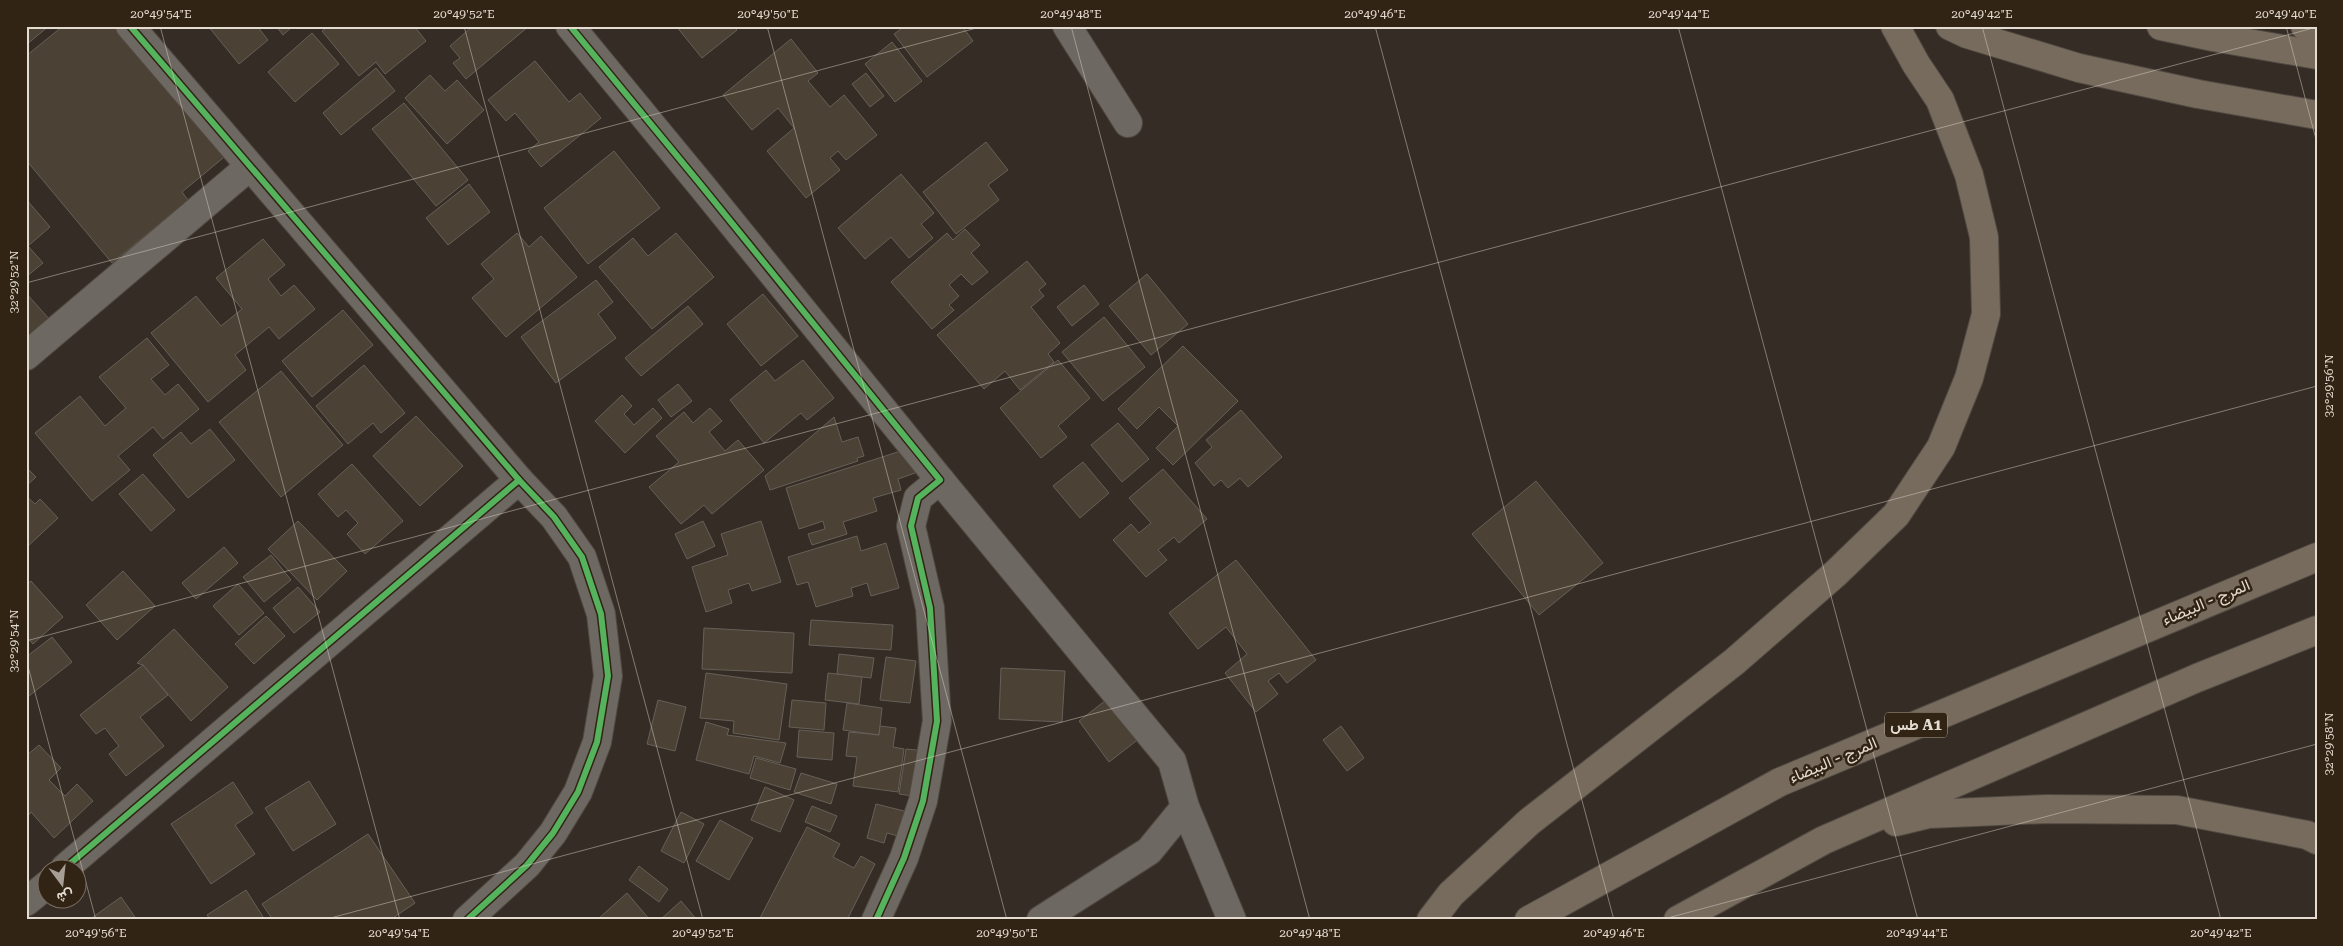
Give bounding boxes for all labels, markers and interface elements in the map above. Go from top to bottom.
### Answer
text: 20°49'54"E [130,7,192,21]
text: 20°49'52"E [433,7,495,21]
text: 20°49'50"E [737,7,799,21]
text: 20°49'48"E [1040,7,1102,21]
text: 20°49'46"E [1344,7,1406,21]
text: 20°49'44"E [1648,7,1710,21]
text: 20°49'42"E [1951,7,2013,21]
text: 20°49'40"E [2255,7,2317,21]
text: 32°29'52"N [7,250,21,314]
text: 32°29'56"N [2322,354,2336,418]
street label: المرج - البيضاء [2159,575,2254,631]
text: 32°29'54"N [7,609,21,673]
road number: طس A1 [1885,712,1947,738]
text: 32°29'58"N [2322,712,2336,776]
street label: المرج - البيضاء [1786,733,1881,789]
north arrow [38,858,88,908]
text: ش [55,886,76,907]
text: 20°49'56"E [65,926,127,940]
text: 20°49'54"E [368,926,430,940]
text: 20°49'52"E [672,926,734,940]
text: 20°49'50"E [976,926,1038,940]
text: 20°49'48"E [1279,926,1341,940]
text: 20°49'46"E [1583,926,1645,940]
text: 20°49'44"E [1886,926,1948,940]
text: 20°49'42"E [2190,926,2252,940]

